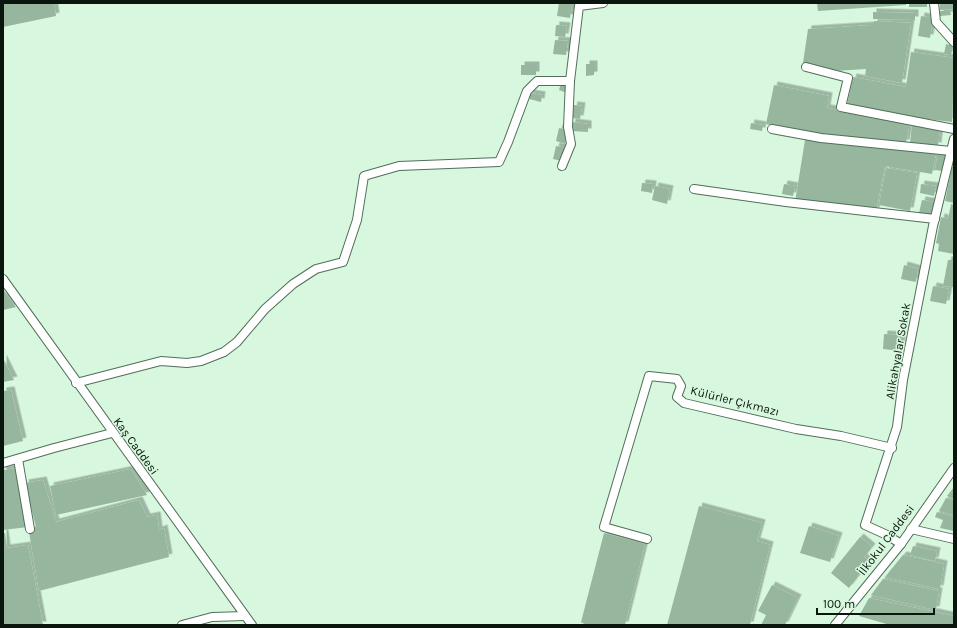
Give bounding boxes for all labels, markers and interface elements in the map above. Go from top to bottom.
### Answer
street label: Alikahyalar Sokak [883,301,913,400]
street label: Külürler Çıkmazı [689,383,781,419]
street label: Kaş Caddesi [111,415,161,477]
street label: İlkokul Caddesi [855,502,917,578]
scale bar [817,590,934,616]
text: 100 m [823,597,855,611]

